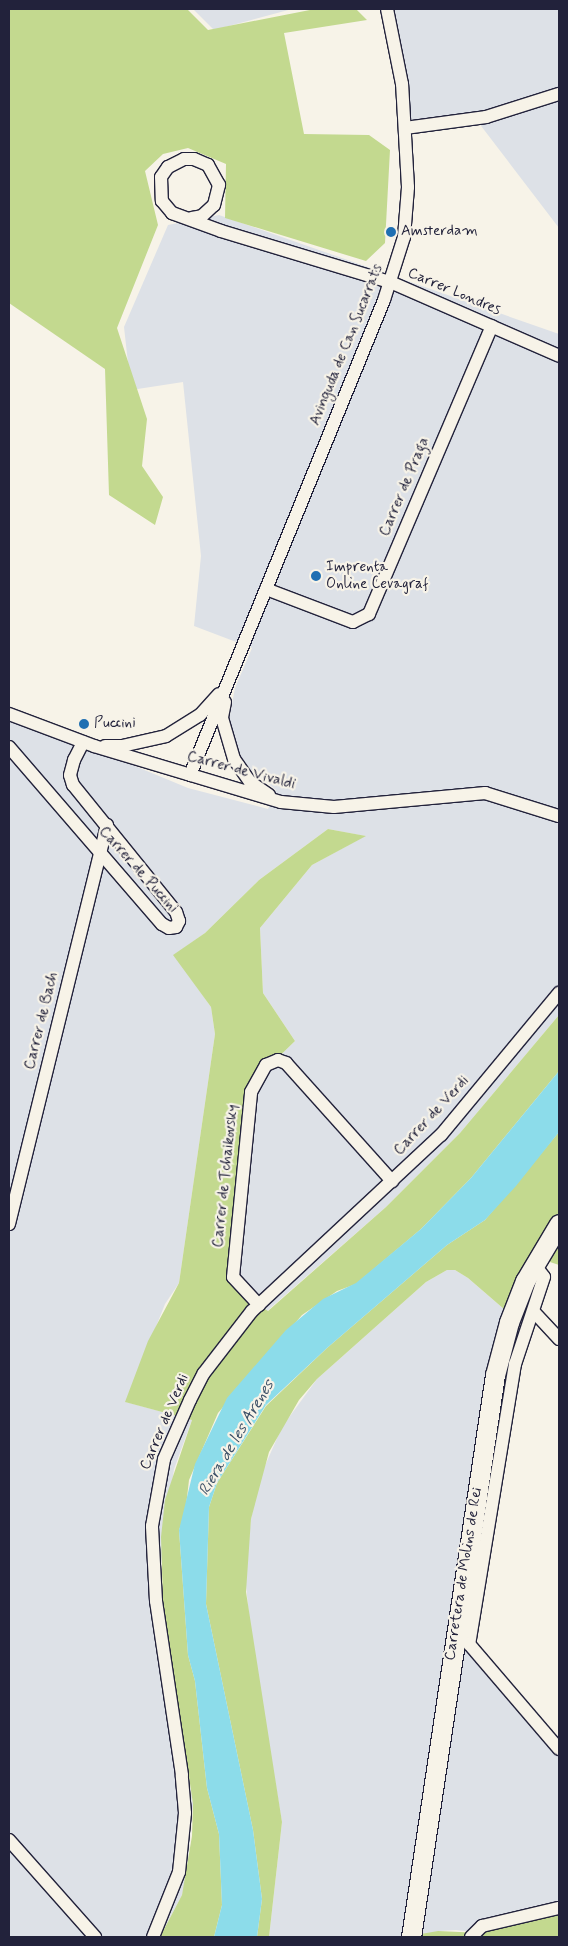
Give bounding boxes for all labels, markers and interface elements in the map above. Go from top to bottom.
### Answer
place label: Amsterdam [401,223,478,241]
marker: Amsterdam [385,226,397,238]
street label: Avinguda de Can Sucarrats [306,262,388,428]
street label: Carrer Londres [404,264,504,320]
street label: Carrer de Praga [376,435,434,539]
place label: Imprenta Online Cevagraf [326,558,433,593]
marker: Imprenta Online Cevagraf [310,570,322,582]
place label: Puccini [94,715,136,733]
marker: Puccini [78,718,90,730]
street label: Carrer de Vivaldi [186,748,296,794]
street label: Carrer de Puccini [95,824,181,916]
street label: Carrer de Bach [21,971,63,1071]
street label: Carrer de Verdi [391,1073,473,1159]
street label: Carrer de Tchaikovsky [210,1104,242,1248]
street label: Carrer de Verdi [137,1372,193,1472]
water label: Riera de les Arenes [195,1377,279,1499]
street label: Carretera de Molins de Rei [441,1487,487,1661]

